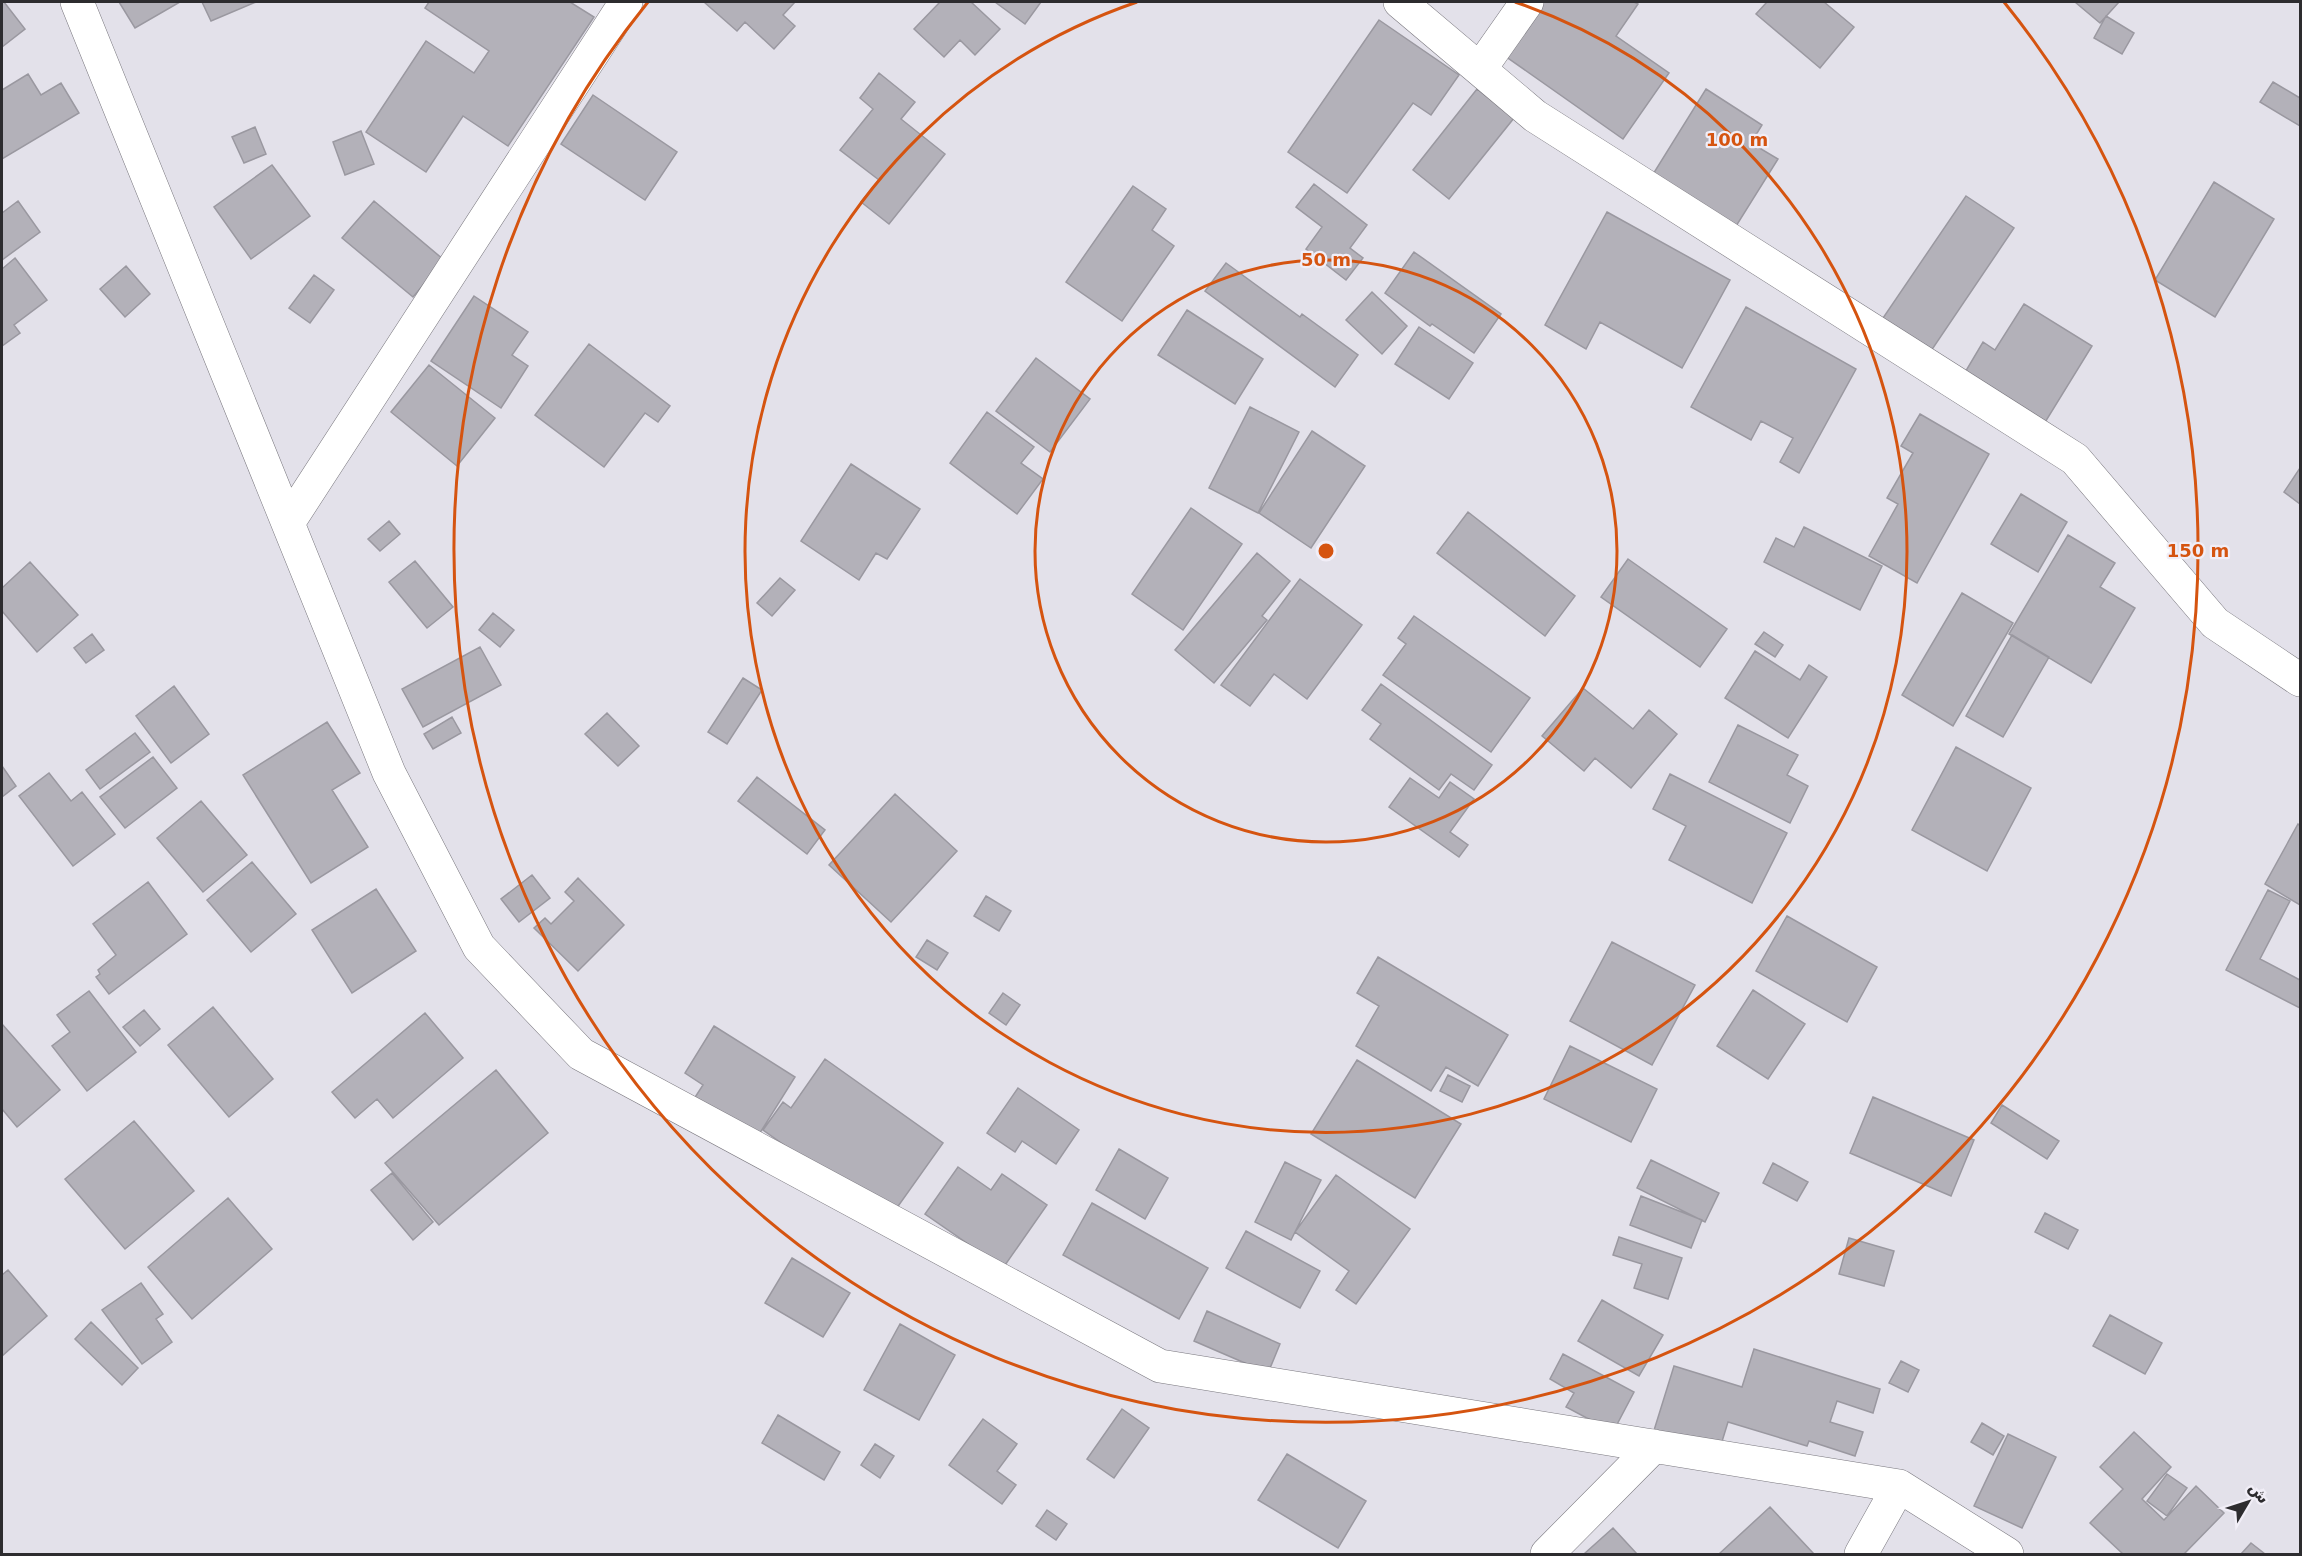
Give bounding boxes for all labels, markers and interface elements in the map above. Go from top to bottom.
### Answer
text: 100 m [1706,129,1768,150]
text: 50 m [1301,249,1351,270]
text: 150 m [2167,540,2229,561]
centre of rings [1316,541,1336,561]
north arrow [2218,1472,2278,1532]
text: ش [2245,1478,2274,1507]

